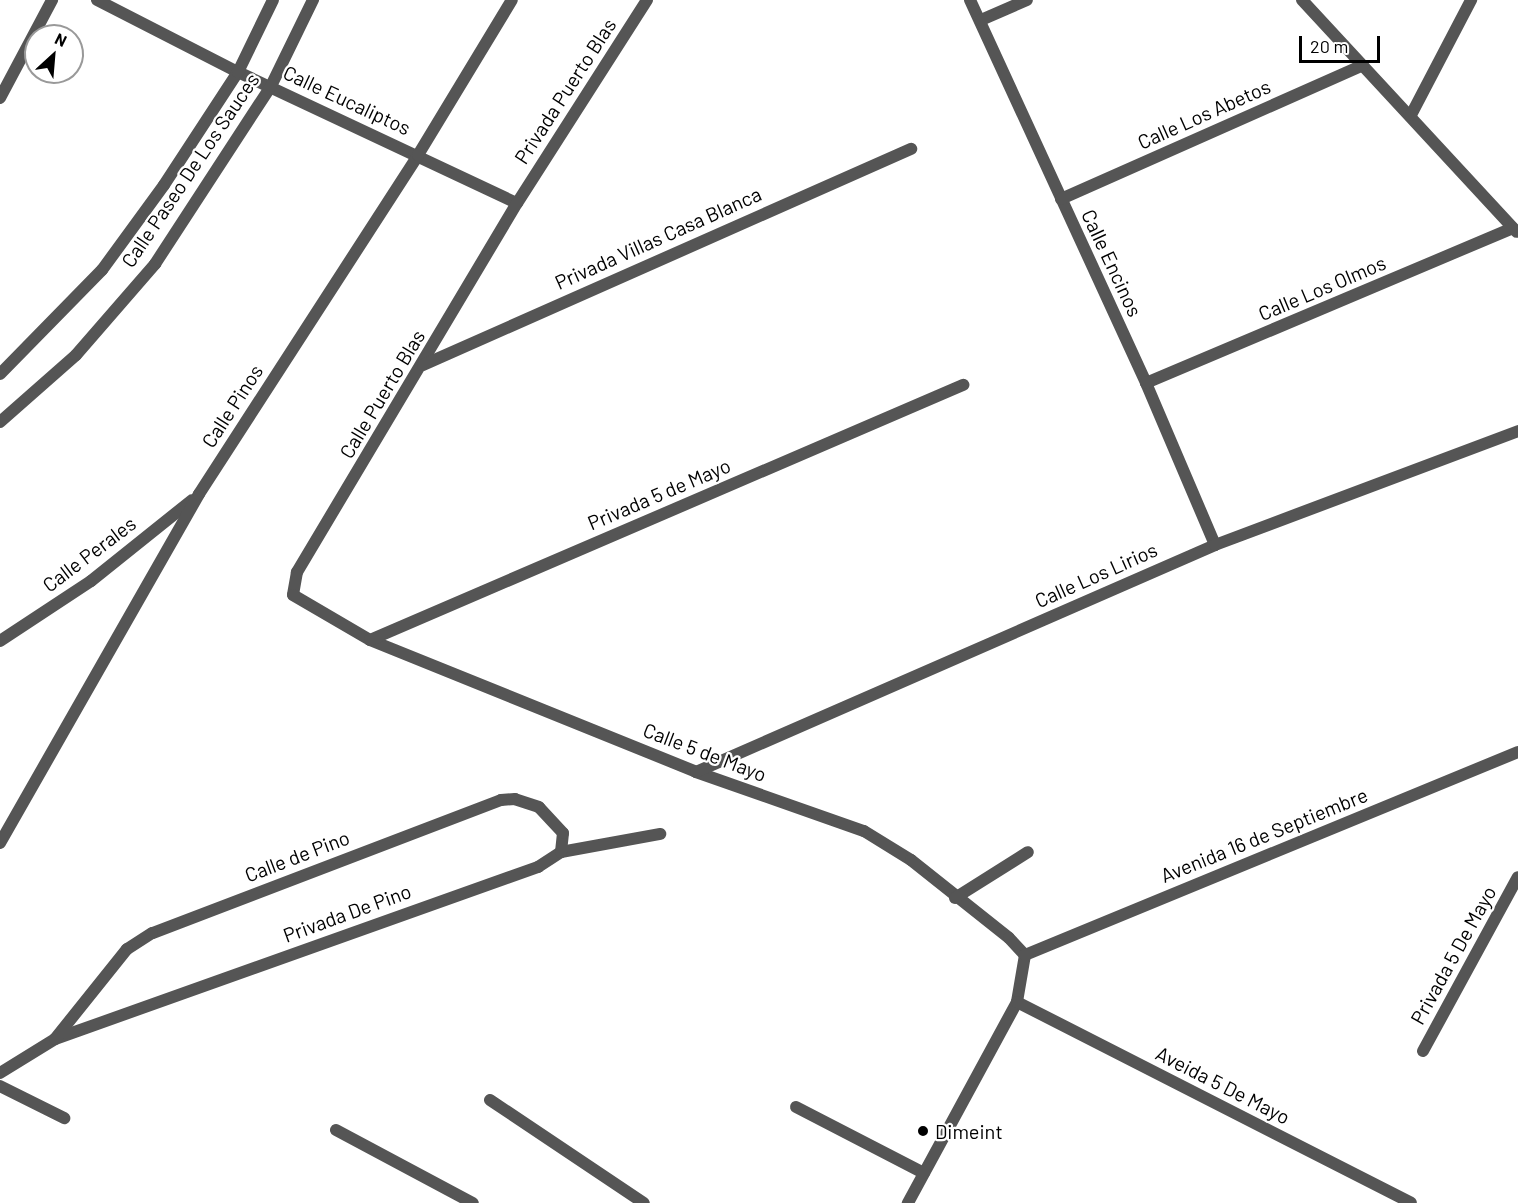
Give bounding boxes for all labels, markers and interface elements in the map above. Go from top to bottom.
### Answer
street label: Privada Puerto Blas [509,14,621,168]
north arrow [24,24,84,84]
scale bar [1302,24,1383,62]
text: N [52,28,70,50]
text: 20 m [1310,35,1348,57]
street label: Calle Eucaliptos [280,60,414,140]
street label: Calle Paseo De Los Sauces [116,68,264,272]
street label: Calle Los Abetos [1134,74,1274,154]
street label: Privada Villas Casa Blanca [551,182,765,294]
street label: Calle Encinos [1077,206,1147,320]
street label: Calle Los Olmos [1255,250,1389,326]
street label: Calle Puerto Blas [334,325,430,463]
street label: Calle Pinos [196,360,268,452]
street label: Privada 5 de Mayo [584,453,734,535]
street label: Calle Perales [38,511,140,597]
street label: Calle Los Lirios [1031,537,1161,613]
street label: Calle 5 de Mayo [640,717,770,787]
street label: Avenida 16 de Septiembre [1157,782,1371,888]
street label: Calle de Pino [241,825,353,887]
street label: Privada De Pino [280,879,414,947]
street label: Privada 5 De Mayo [1405,882,1501,1028]
street label: Aveida 5 De Mayo [1152,1041,1294,1129]
place label: Dimeint [935,1119,1003,1143]
marker: Dimeint [916,1124,930,1138]

